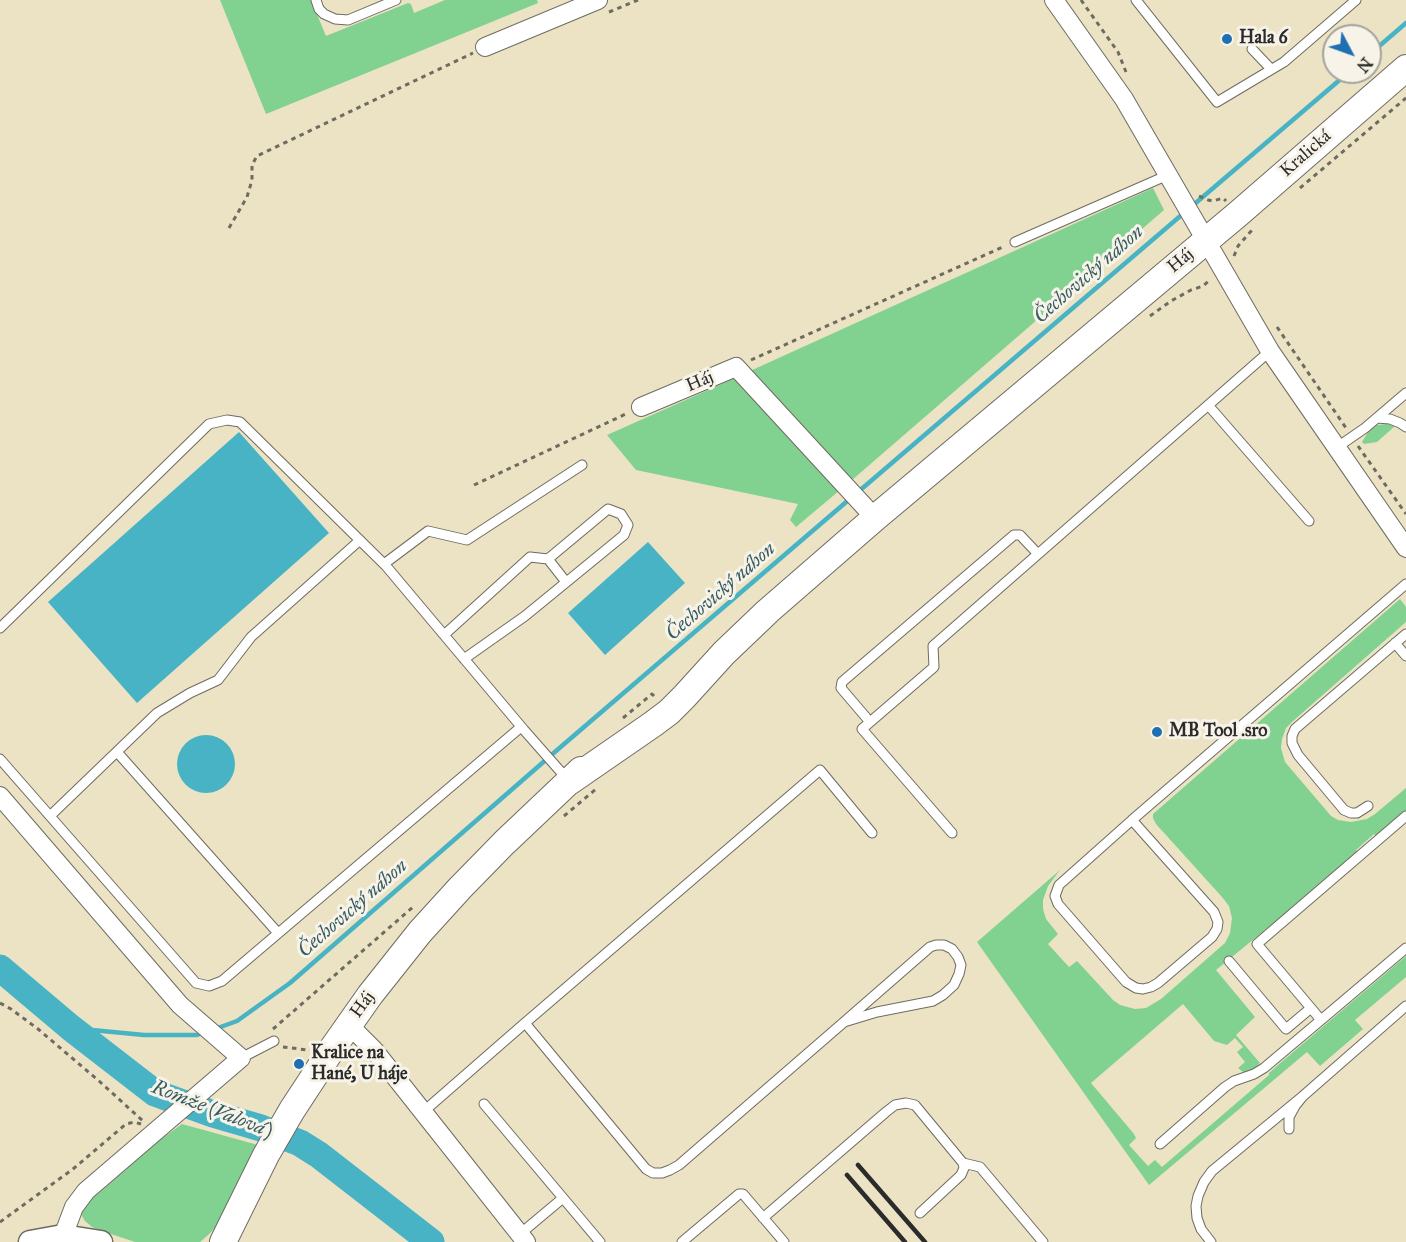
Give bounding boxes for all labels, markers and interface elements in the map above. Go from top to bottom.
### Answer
north arrow [1322,24,1382,84]
place label: Hala 6 [1239,28,1288,50]
marker: Hala 6 [1220,32,1234,46]
text: N [1353,53,1376,76]
street label: Kralická [1276,126,1336,182]
water label: Čechovický náhon [1029,221,1149,329]
street label: Háj [1164,244,1198,278]
street label: Háj [683,367,717,397]
water label: Čechovický náhon [661,538,781,646]
place label: MB Tool .sro [1169,721,1267,743]
marker: MB Tool .sro [1150,725,1164,739]
water label: Čechovický náhon [293,855,413,963]
street label: Háj [346,988,380,1022]
place label: Kralice na Hané, U háje [311,1043,408,1086]
marker: Kralice na Hané, U háje [292,1057,306,1071]
water label: Romže (Valová) [148,1076,276,1144]

